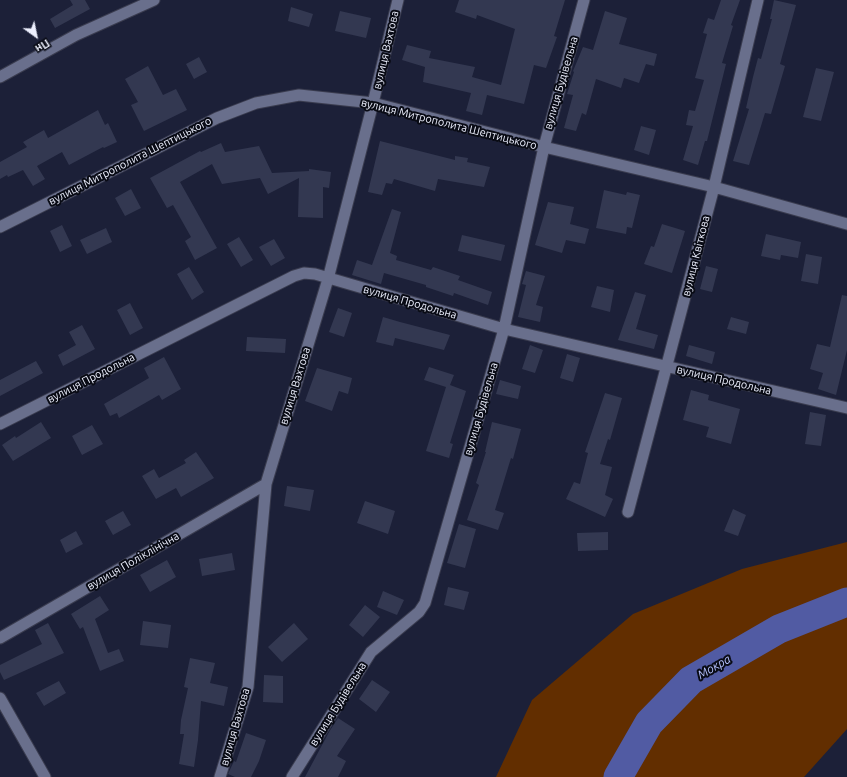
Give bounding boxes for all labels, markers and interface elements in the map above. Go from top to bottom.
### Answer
street label: вулиця Вахтова [371,9,401,91]
north arrow [16,16,56,56]
street label: вулиця Будівельна [541,35,581,131]
text: Пн [33,37,52,55]
street label: вулиця Митрополита Шептицького [360,96,538,152]
street label: вулиця Митрополита Шептицького [46,114,214,208]
street label: вулиця Квіткова [680,214,712,298]
street label: вулиця Продольна [362,282,458,322]
street label: вулиця Вахтова [277,346,313,426]
street label: вулиця Продольна [45,350,137,406]
street label: вулиця Будівельна [461,361,501,457]
street label: вулиця Продольна [675,363,773,397]
street label: вулиця Поліклінічна [85,529,181,593]
water label: Мокра [695,652,733,682]
street label: вулиця Будівельна [307,660,369,748]
street label: вулиця Вахтова [218,687,252,767]

